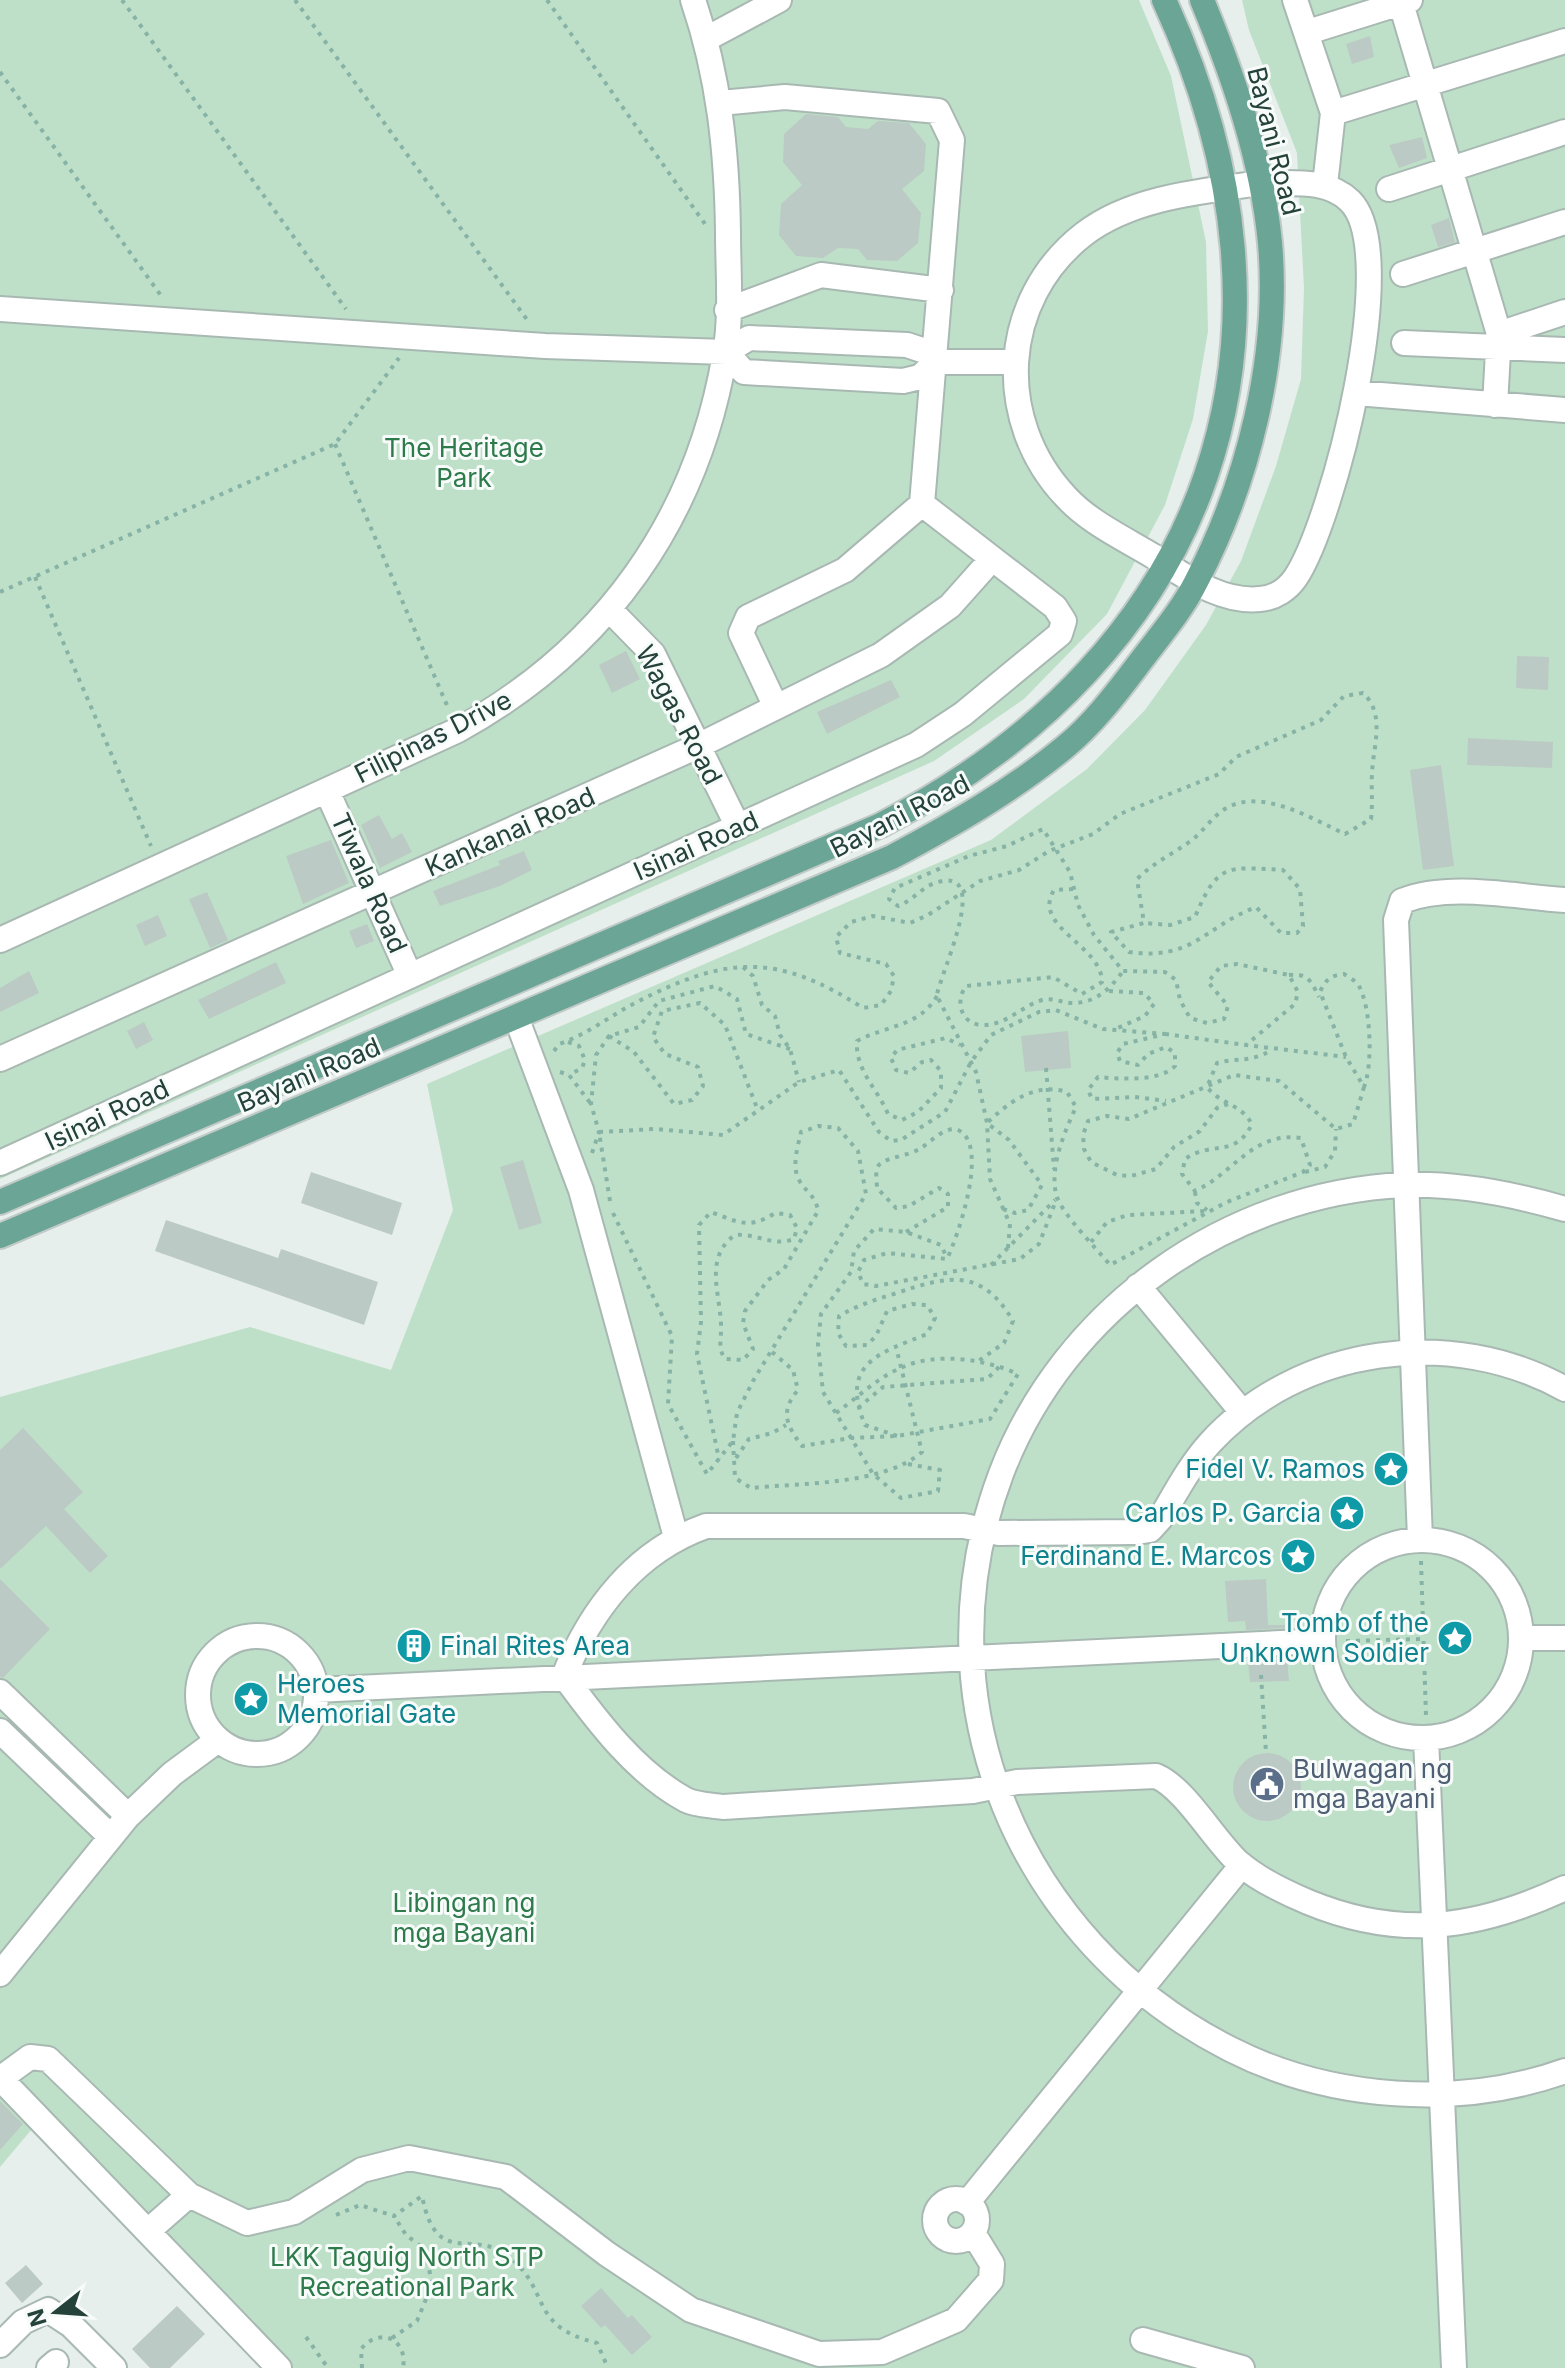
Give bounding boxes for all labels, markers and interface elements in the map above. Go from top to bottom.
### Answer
street label: Bayani Road [1241,63,1308,218]
park label: The Heritage Park [384,432,544,493]
street label: Wagas Road [630,640,729,790]
street label: Filipinas Drive [349,684,516,789]
street label: Bayani Road [825,767,975,864]
street label: Kankanai Road [420,780,600,883]
street label: Isinai Road [629,804,763,887]
street label: Tiwala Road [325,808,414,958]
street label: Bayani Road [233,1031,385,1119]
street label: Isinai Road [40,1072,174,1157]
place icon: Fidel V. Ramos [1372,1450,1410,1488]
place label: Fidel V. Ramos [1185,1453,1365,1484]
place icon: Carlos P. Garcia [1328,1494,1366,1532]
place label: Carlos P. Garcia [1125,1497,1321,1528]
place icon: Ferdinand E. Marcos [1279,1537,1317,1575]
place label: Ferdinand E. Marcos [1020,1540,1272,1571]
place label: Tomb of the Unknown Soldier [1220,1607,1429,1668]
place icon: Tomb of the Unknown Soldier [1436,1619,1474,1657]
building icon: Final Rites Area [395,1627,433,1665]
place label: Final Rites Area [440,1630,630,1661]
place label: Heroes Memorial Gate [277,1668,456,1729]
place icon: Heroes Memorial Gate [232,1680,270,1718]
place label: Bulwagan ng mga Bayani [1293,1753,1452,1814]
public building icon: Bulwagan ng mga Bayani [1248,1765,1286,1803]
park label: Libingan ng mga Bayani [392,1887,536,1948]
park label: LKK Taguig North STP Recreational Park [270,2241,544,2302]
north arrow [16,2272,96,2352]
text: N [22,2306,52,2330]

